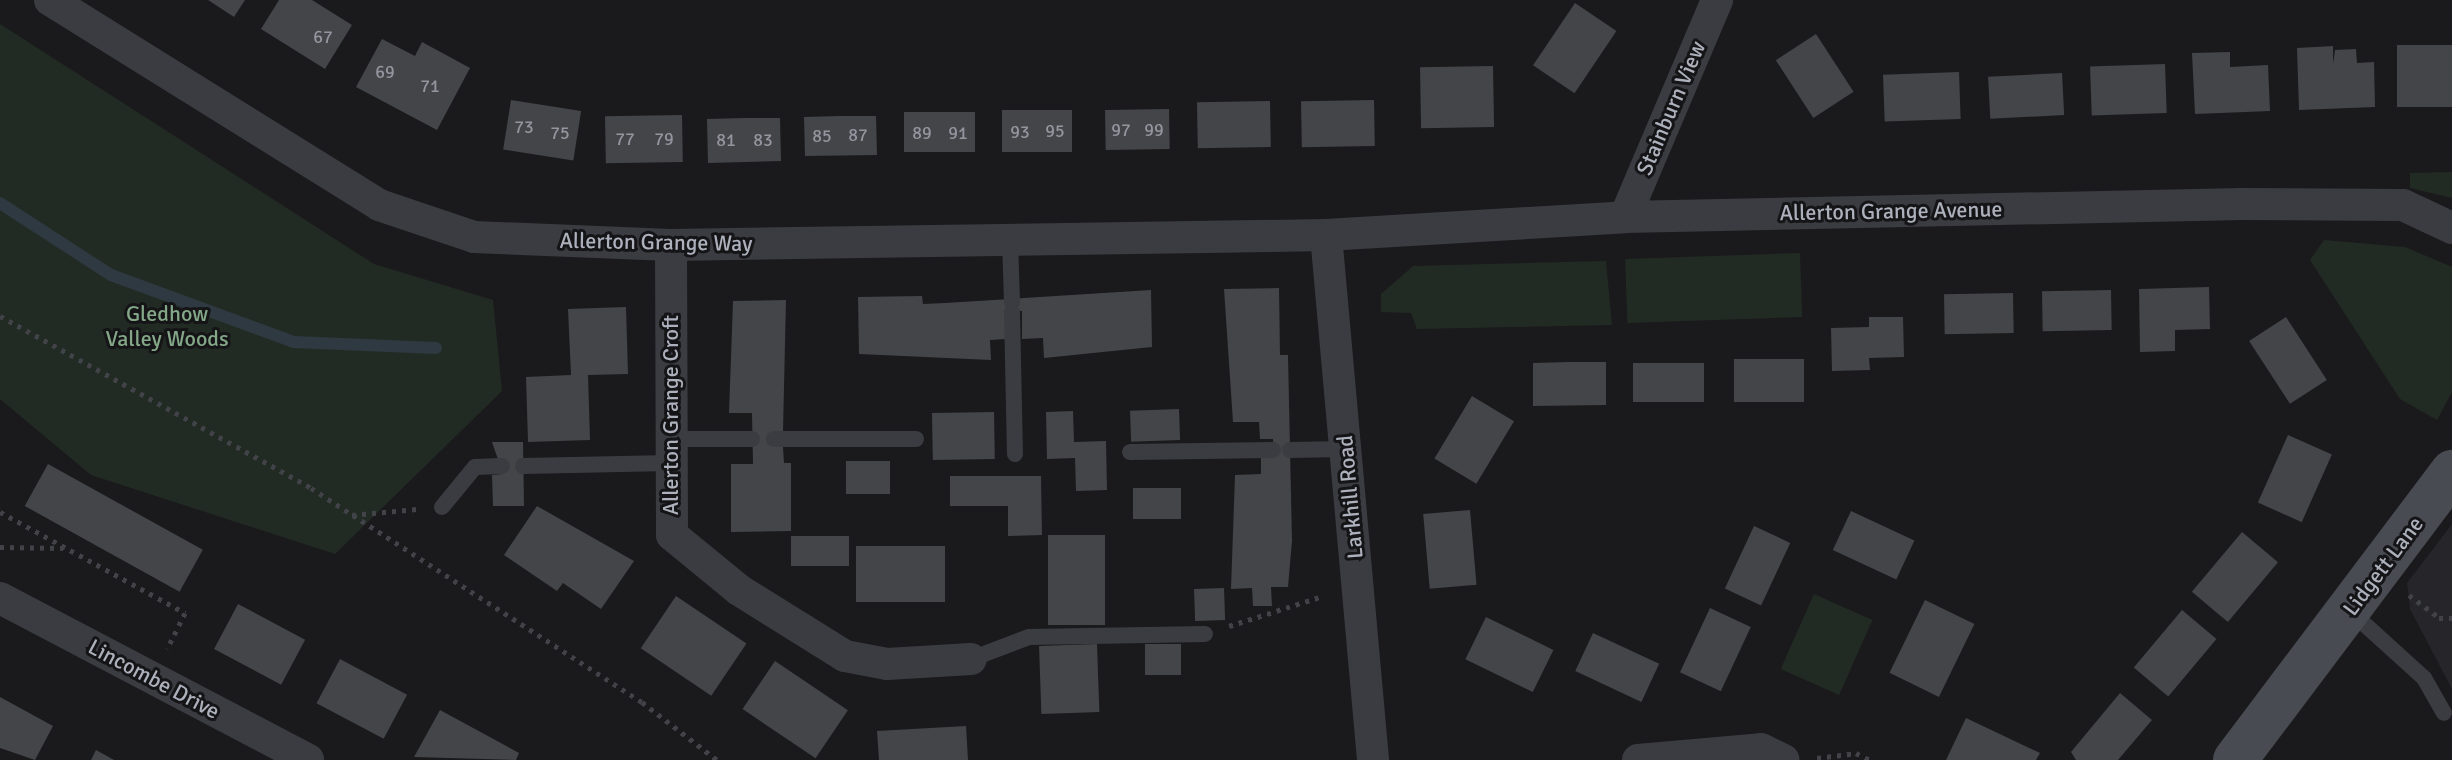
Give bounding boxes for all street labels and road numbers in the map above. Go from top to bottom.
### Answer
street label: Stainburn View [1631,37,1711,179]
street label: Allerton Grange Avenue [1780,196,2002,226]
street label: Allerton Grange Way [559,227,753,257]
street label: Allerton Grange Croft [658,315,684,515]
street label: Larkhill Road [1331,434,1369,560]
street label: Lidgett Lane [2337,511,2429,621]
street label: Lincombe Drive [84,633,224,725]

